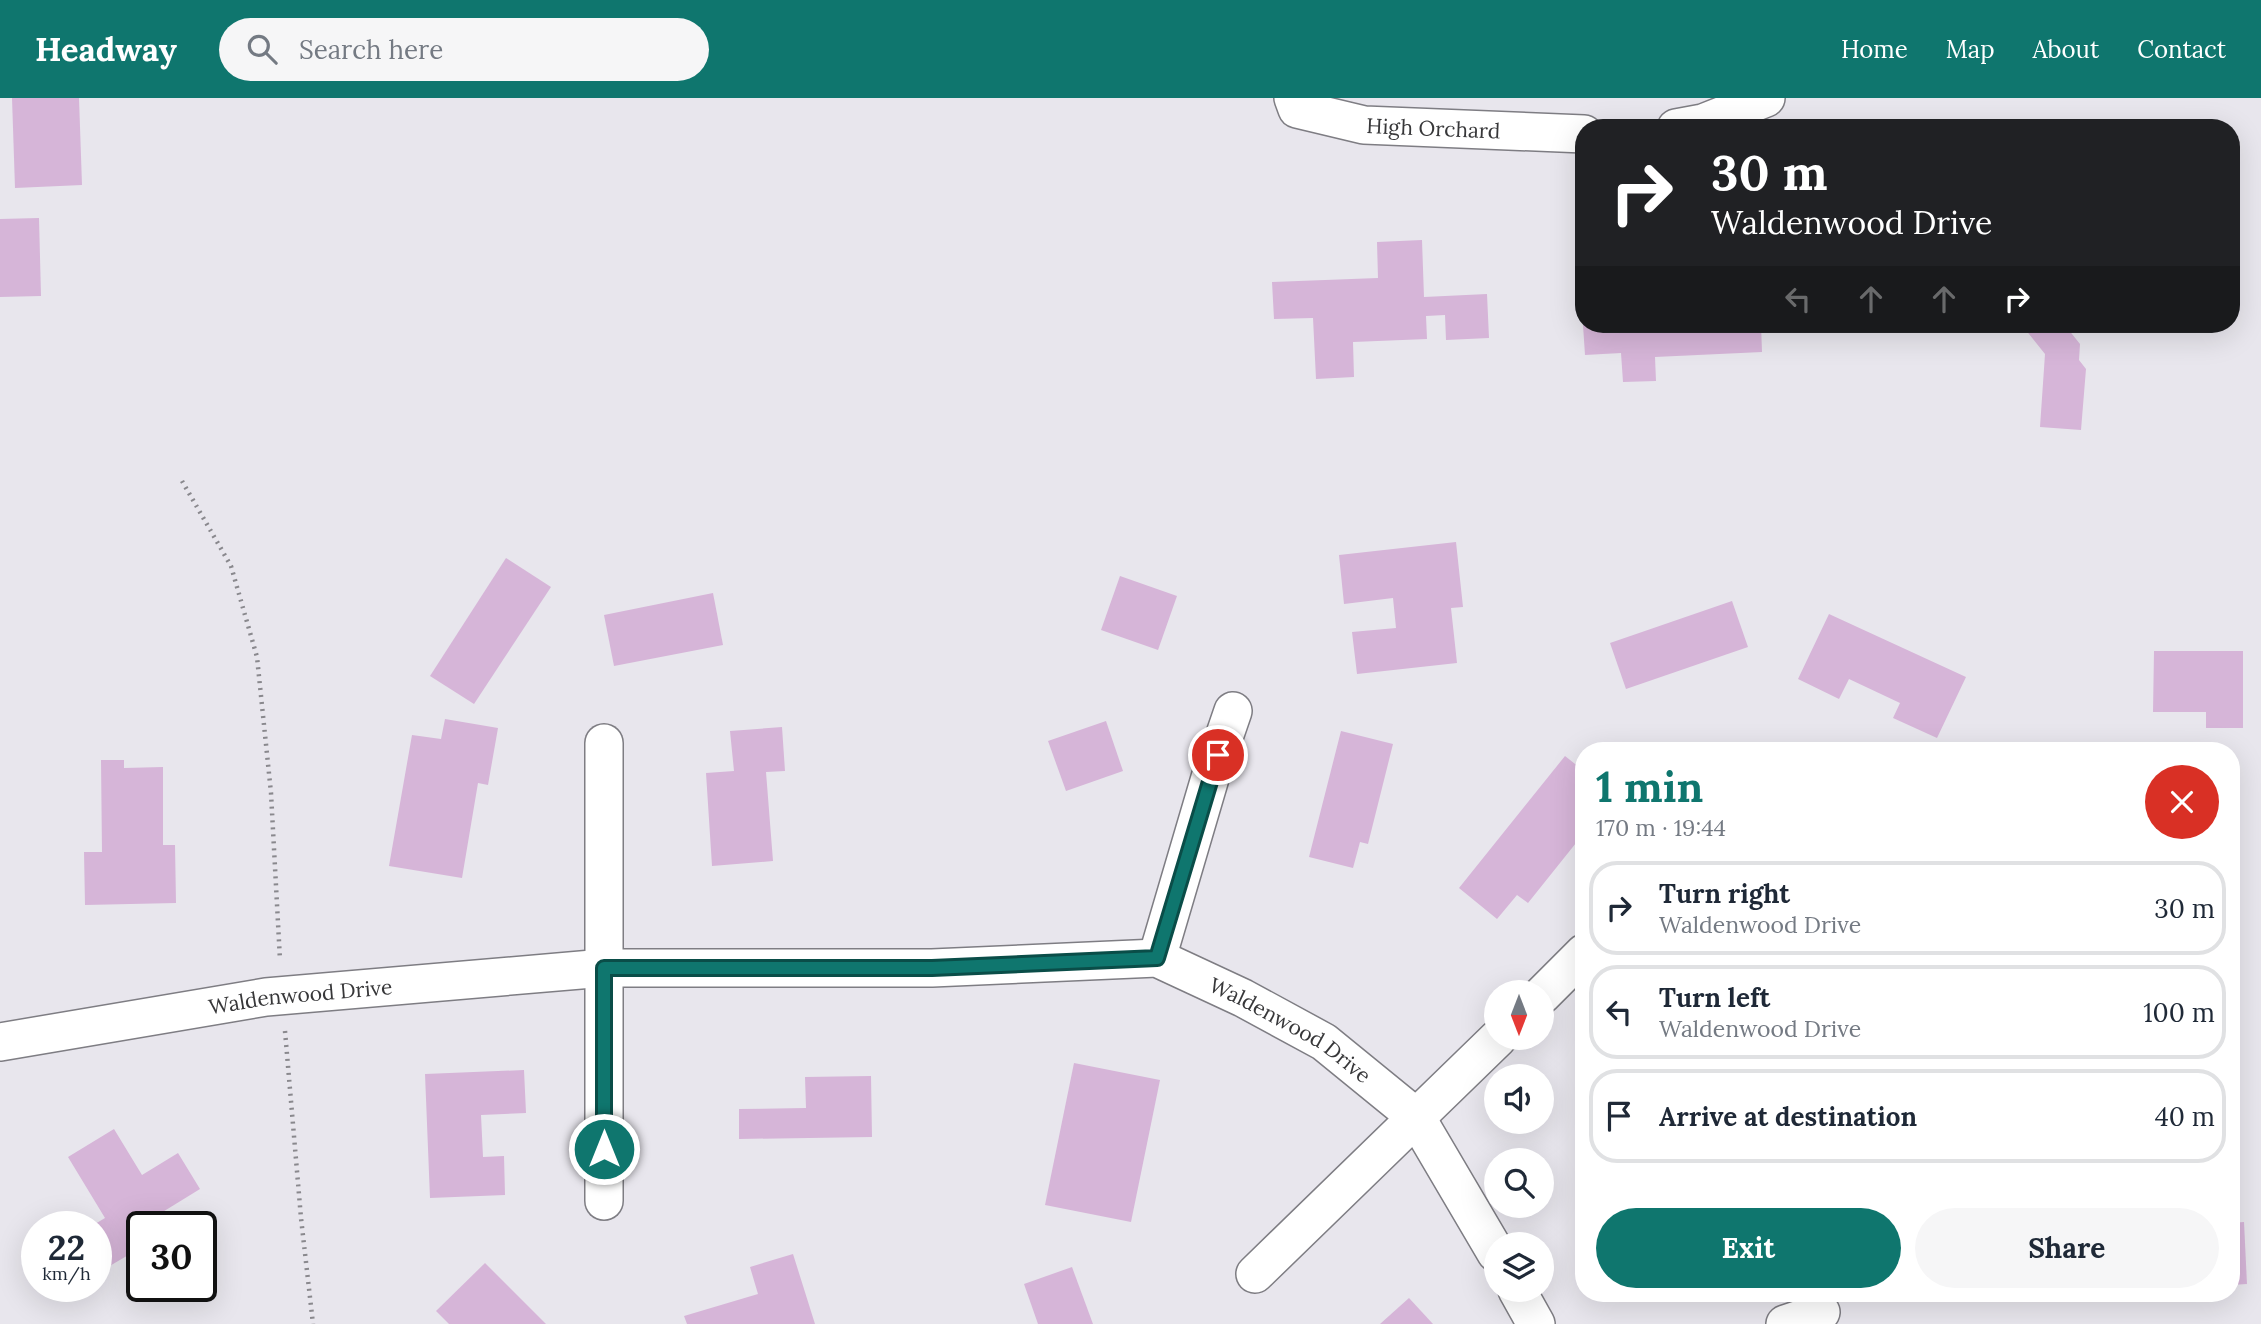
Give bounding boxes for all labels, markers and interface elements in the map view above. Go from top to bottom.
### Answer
search box [219,18,709,81]
text: Headway [35,28,177,70]
icon: search [243,30,281,68]
text: Search here [299,33,443,66]
text: Home [1841,34,1908,65]
text: Map [1946,34,1995,65]
text: About [2033,34,2099,65]
text: Contact [2137,34,2226,65]
street label: High Orchard [1366,112,1501,144]
text: 30 m [1711,141,1828,203]
icon: right [1596,147,1687,238]
text: Waldenwood Drive [1711,202,1992,243]
icon: left [1779,280,1817,318]
icon: ahead [1852,280,1890,318]
icon: ahead [1925,280,1963,318]
icon: right [1998,280,2036,318]
pin [1188,725,1248,785]
icon: arrive [1199,736,1237,774]
text: 1 min [1596,760,1703,814]
button: close [2145,765,2219,839]
text: 170 m · 19:44 [1596,813,1726,842]
text: Turn right [1659,877,1790,910]
icon: right [1600,889,1638,927]
text: 30 m [2154,892,2215,925]
text: Waldenwood Drive [1659,910,1861,939]
street label: Waldenwood Drive [1205,971,1377,1089]
street label: Waldenwood Drive [206,973,393,1020]
north arrow [1484,980,1554,1050]
map controls [1484,980,1554,1302]
text: Turn left [1659,981,1770,1014]
icon: left [1600,993,1638,1031]
text: 100 m [2143,996,2215,1029]
text: Waldenwood Drive [1659,1014,1861,1043]
button: sound [1484,1064,1554,1134]
icon: arrive [1600,1097,1638,1135]
text: Arrive at destination [1659,1100,1917,1133]
text: 40 m [2155,1100,2215,1133]
position arrow [567,1112,641,1186]
button: search [1484,1148,1554,1218]
button: Exit [1596,1208,1901,1288]
button: Share [1915,1208,2219,1288]
speed limit sign: 30 [126,1211,217,1302]
text: 22 [48,1225,85,1270]
button: layers [1484,1232,1554,1302]
text: km/h [42,1262,91,1285]

